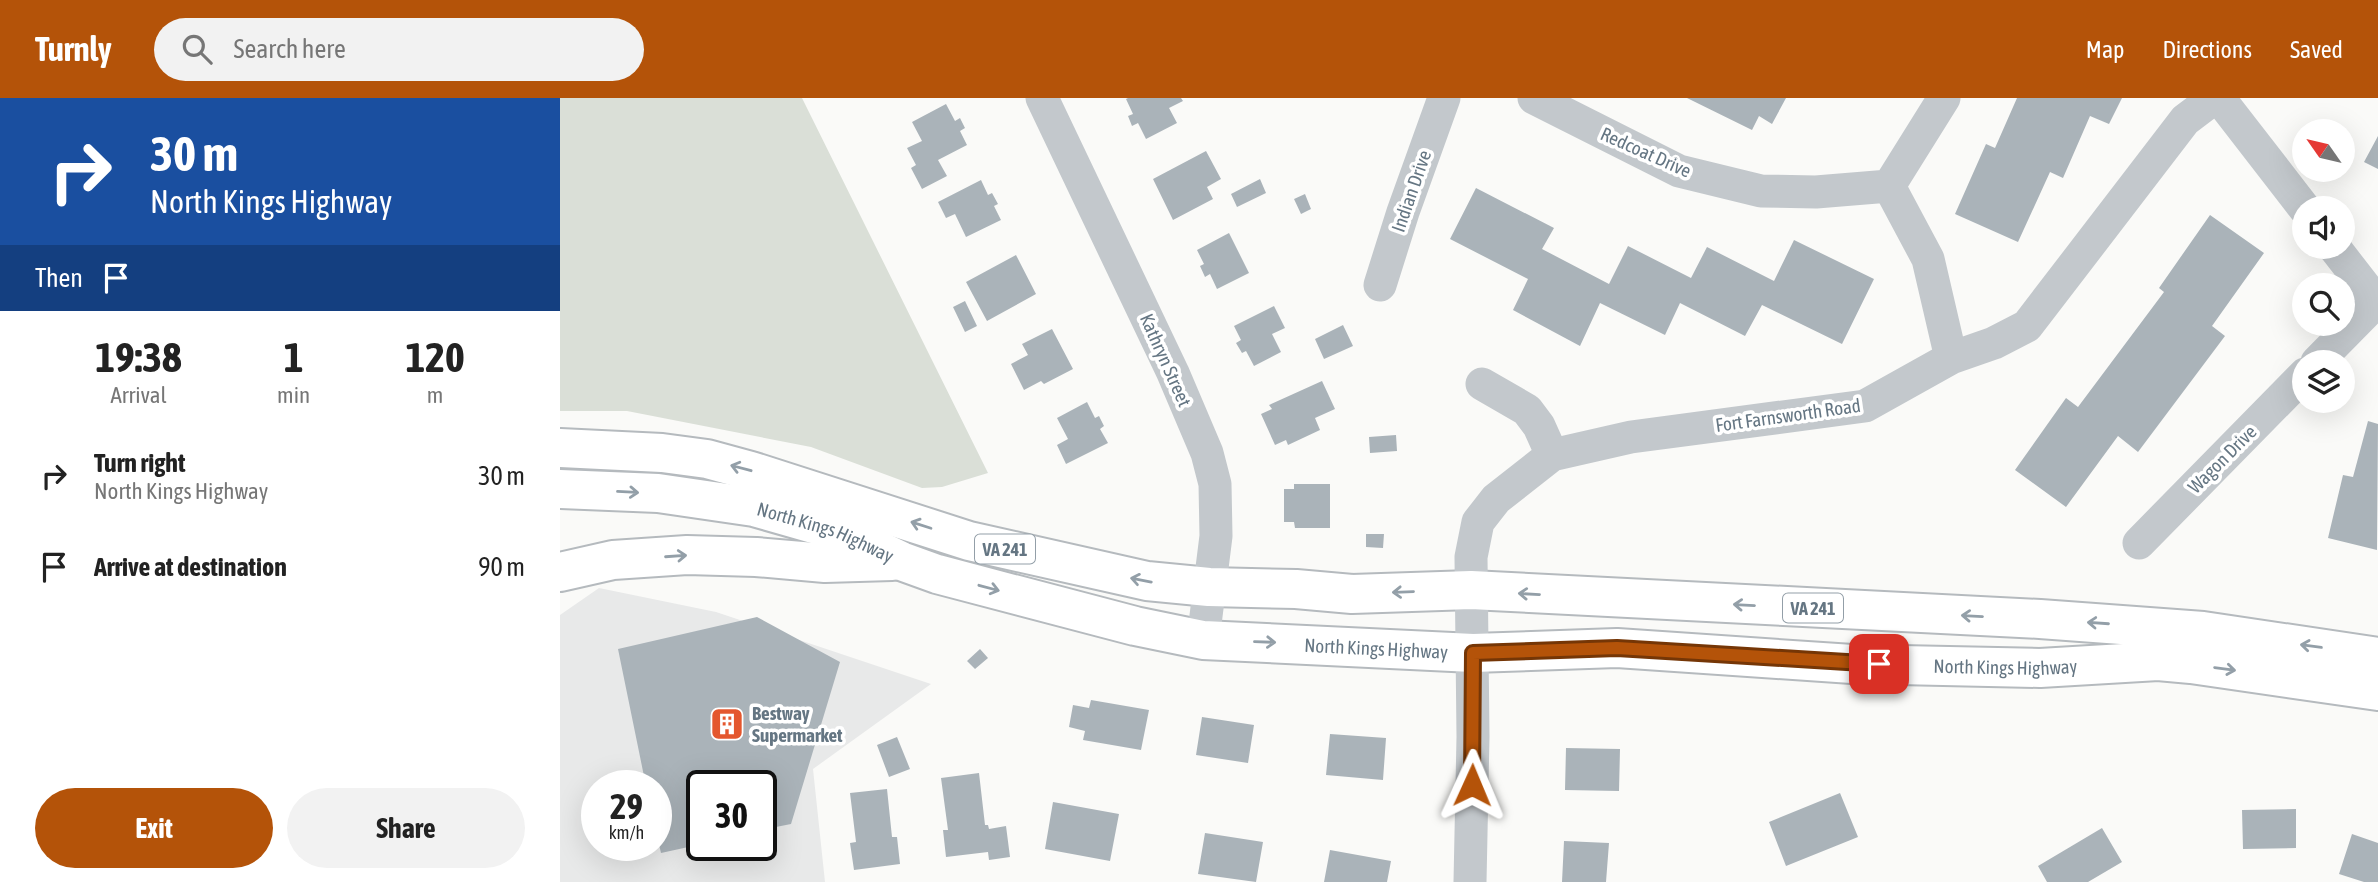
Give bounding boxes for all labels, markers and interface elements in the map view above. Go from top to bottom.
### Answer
search box [154,18,644,81]
text: Turnly [35,30,112,68]
icon: search [178,30,216,68]
text: Search here [234,34,346,64]
text: Map [2086,36,2124,63]
text: Directions [2162,36,2252,63]
text: Saved [2290,36,2343,63]
north arrow [2292,119,2356,182]
map controls [2292,119,2355,413]
street label: Redcoat Drive [1597,122,1695,182]
text: 30 m [150,125,238,181]
icon: right [35,126,126,217]
street label: Indian Drive [1387,147,1435,235]
text: North Kings Highway [150,183,392,220]
button: sound [2292,196,2355,259]
icon: arrive [97,259,135,297]
text: Then [35,263,83,293]
button: search [2292,273,2355,336]
street label: Kathryn Street [1136,310,1196,410]
text: 19:38 [95,333,182,381]
text: 1 [284,333,303,381]
text: 120 [405,333,465,381]
button: layers [2292,350,2355,413]
text: Arrival [110,382,167,408]
text: min [277,382,310,408]
text: m [427,382,443,408]
street label: Fort Farnsworth Road [1714,394,1862,436]
street label: Wagon Drive [2183,420,2261,498]
text: Turn right [94,448,185,478]
icon: right [35,457,73,495]
text: 30 m [478,461,525,491]
one-way arrow [731,461,753,474]
text: North Kings Highway [94,478,268,504]
one-way arrow [616,485,639,498]
street label: North Kings Highway [755,498,898,567]
one-way arrow [910,518,932,530]
road number: VA 241 [975,534,1035,564]
icon: arrive [35,548,73,586]
one-way arrow [664,549,687,562]
text: Arrive at destination [94,552,287,582]
text: 90 m [478,552,525,582]
one-way arrow [1130,572,1153,586]
one-way arrow [977,582,1000,595]
one-way arrow [1392,586,1415,599]
one-way arrow [1518,587,1541,600]
road number: VA 241 [1783,594,1843,622]
one-way arrow [1734,598,1756,611]
one-way arrow [1961,609,1983,622]
one-way arrow [2088,616,2110,629]
street label: North Kings Highway [1304,634,1449,663]
pin [1849,634,1909,694]
one-way arrow [1253,636,1276,649]
one-way arrow [2300,640,2322,653]
icon: arrive [1860,645,1898,683]
street label: North Kings Highway [1933,655,2078,679]
one-way arrow [2214,662,2236,675]
place label: Bestway Supermarket [752,702,843,746]
building icon: Bestway Supermarket [708,705,746,743]
position arrow [1435,748,1509,822]
speed limit sign: 30 [686,770,777,861]
text: 29 [610,786,643,826]
button: Exit [35,788,273,868]
button: Share [287,788,525,868]
text: km/h [609,822,644,843]

